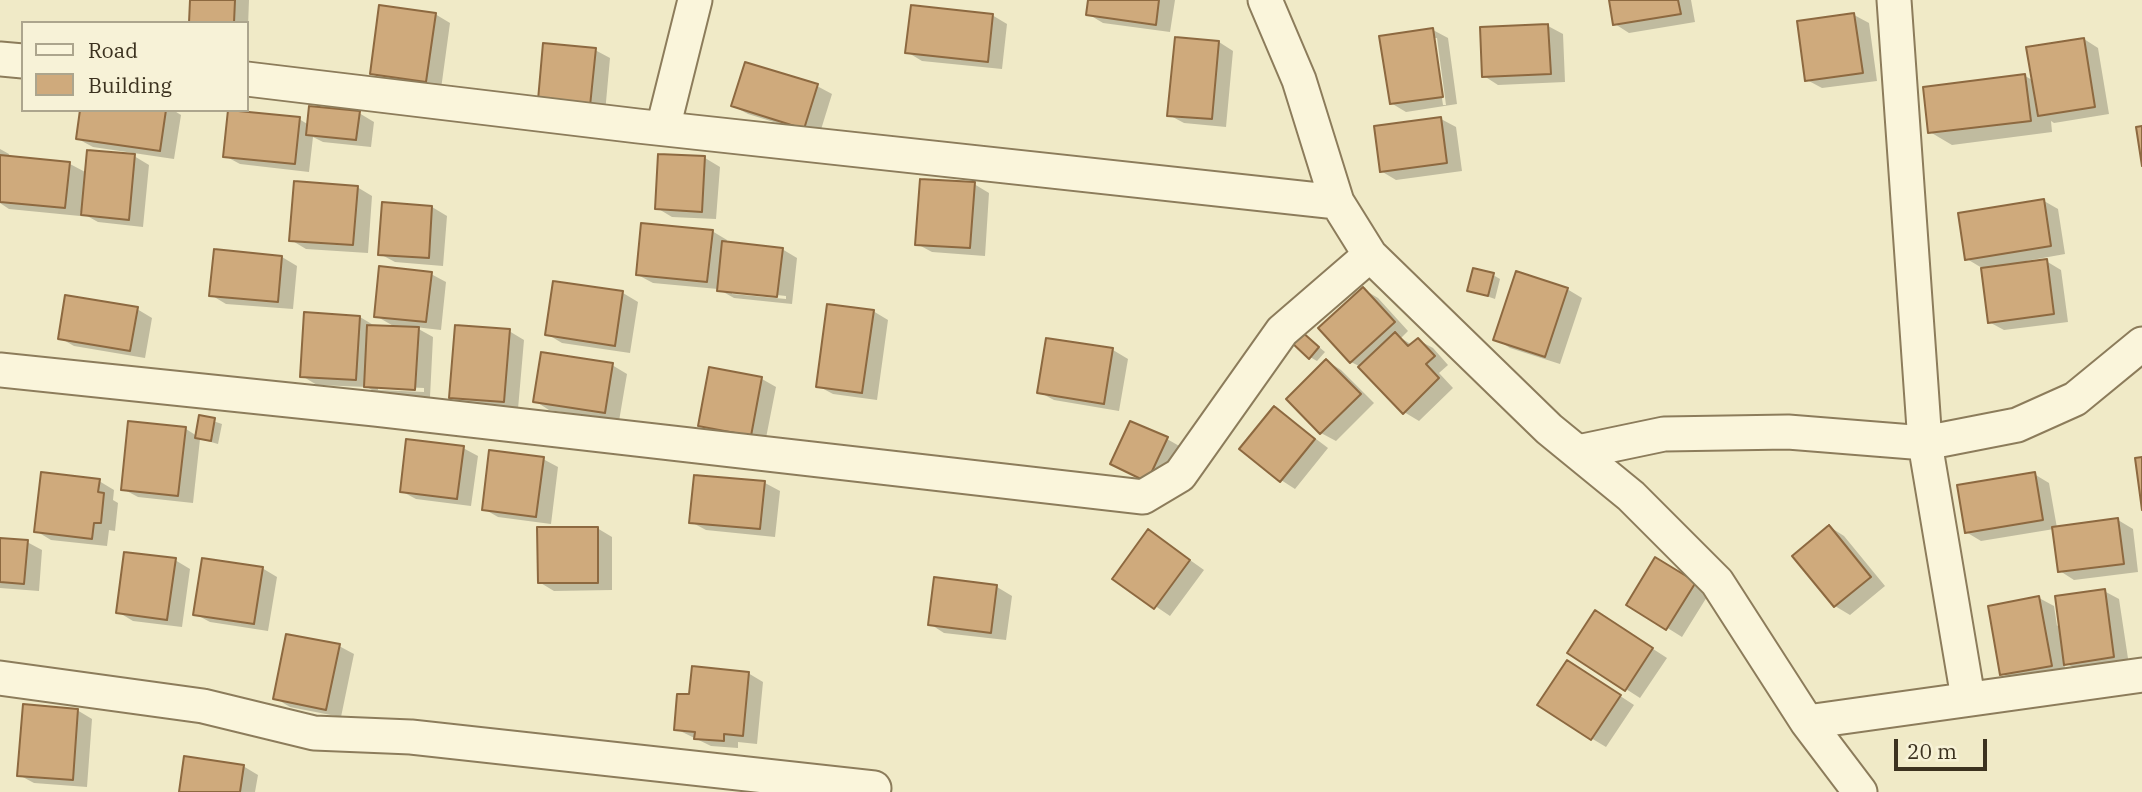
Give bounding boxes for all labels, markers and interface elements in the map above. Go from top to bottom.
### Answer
legend [21,21,248,112]
text: Road [88,36,138,64]
text: Building [88,71,172,99]
scale bar [1897,726,1990,770]
text: 20 m [1907,737,1957,765]

